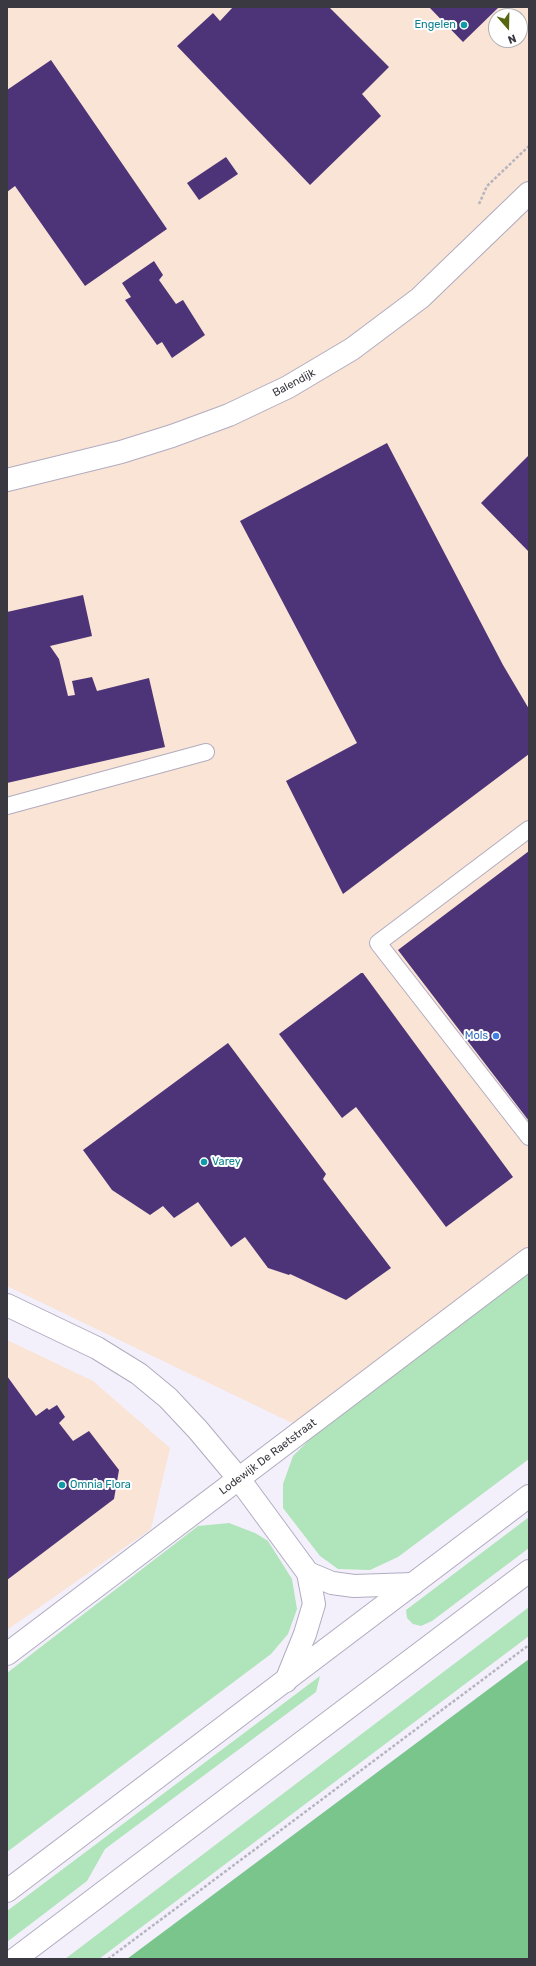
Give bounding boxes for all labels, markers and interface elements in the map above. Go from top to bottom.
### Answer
north arrow [488,8,528,48]
place label: Engelen [414,18,456,32]
marker: Engelen [459,20,469,30]
text: N [506,31,518,46]
street label: Balendijk [270,366,318,400]
place label: Mols [465,1029,488,1043]
marker: Mols [491,1031,501,1041]
place label: Varey [212,1155,241,1169]
marker: Varey [199,1157,209,1167]
street label: Lodewijk De Raetstraat [217,1416,319,1498]
place label: Omnia Flora [70,1478,131,1492]
marker: Omnia Flora [57,1480,67,1490]

